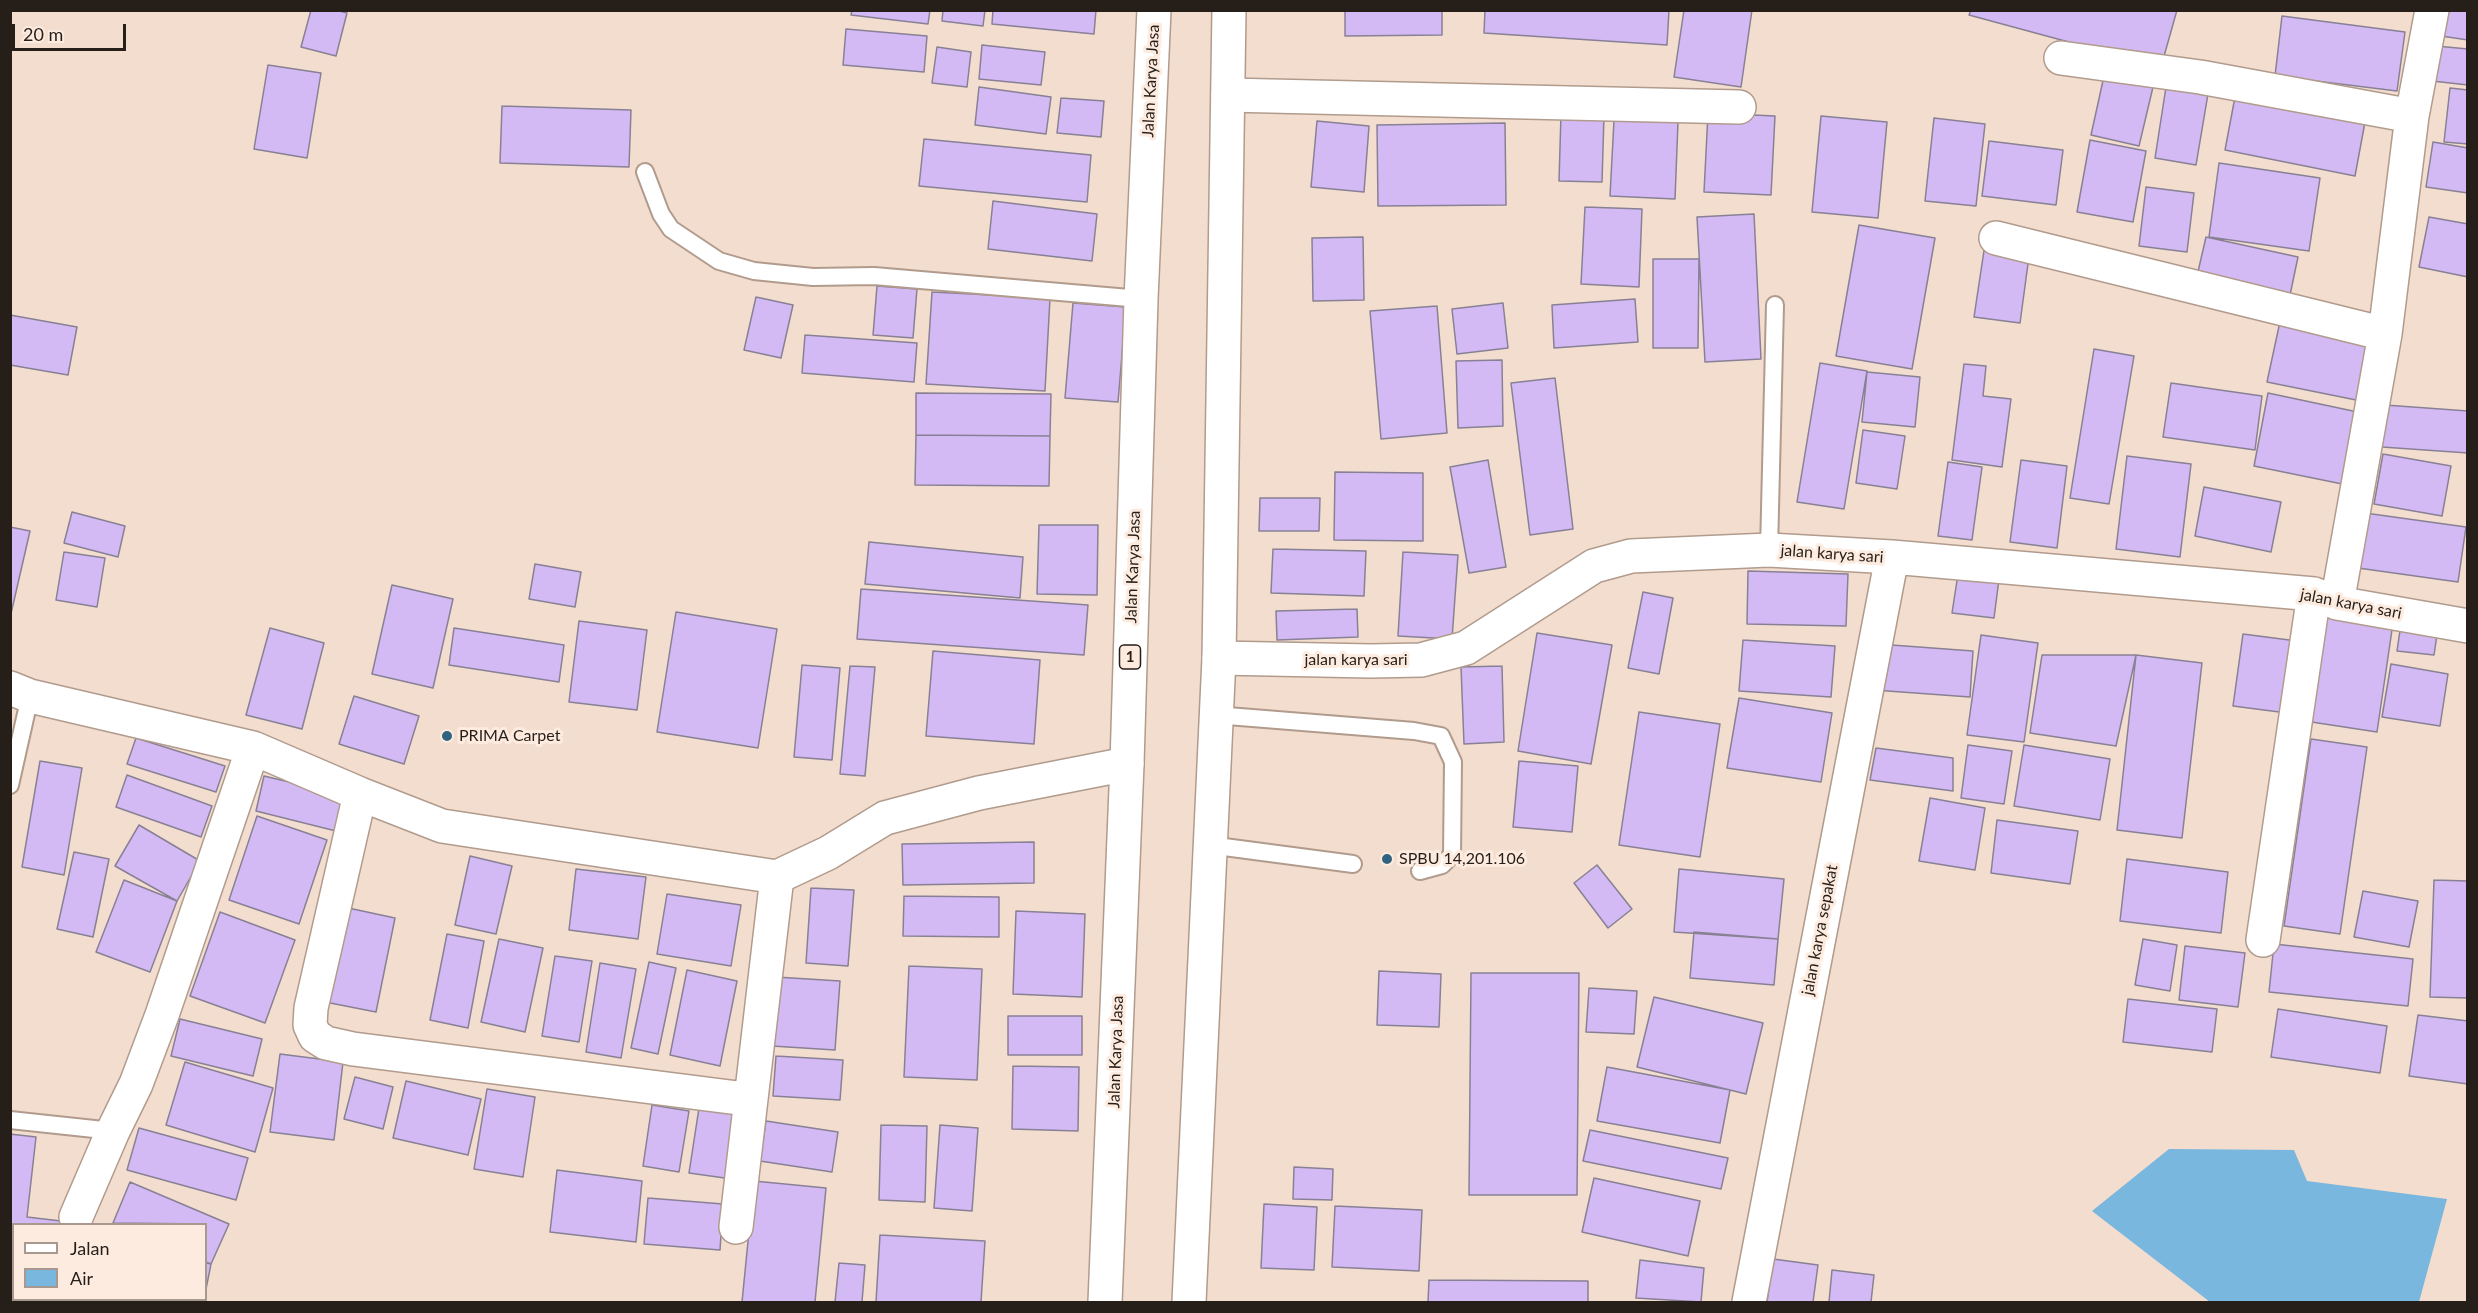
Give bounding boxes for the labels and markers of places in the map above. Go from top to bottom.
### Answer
place label: PRIMA Carpet [459,726,560,746]
marker: PRIMA Carpet [440,729,454,743]
place label: SPBU 14,201.106 [1399,849,1525,869]
marker: SPBU 14,201.106 [1380,852,1394,866]

